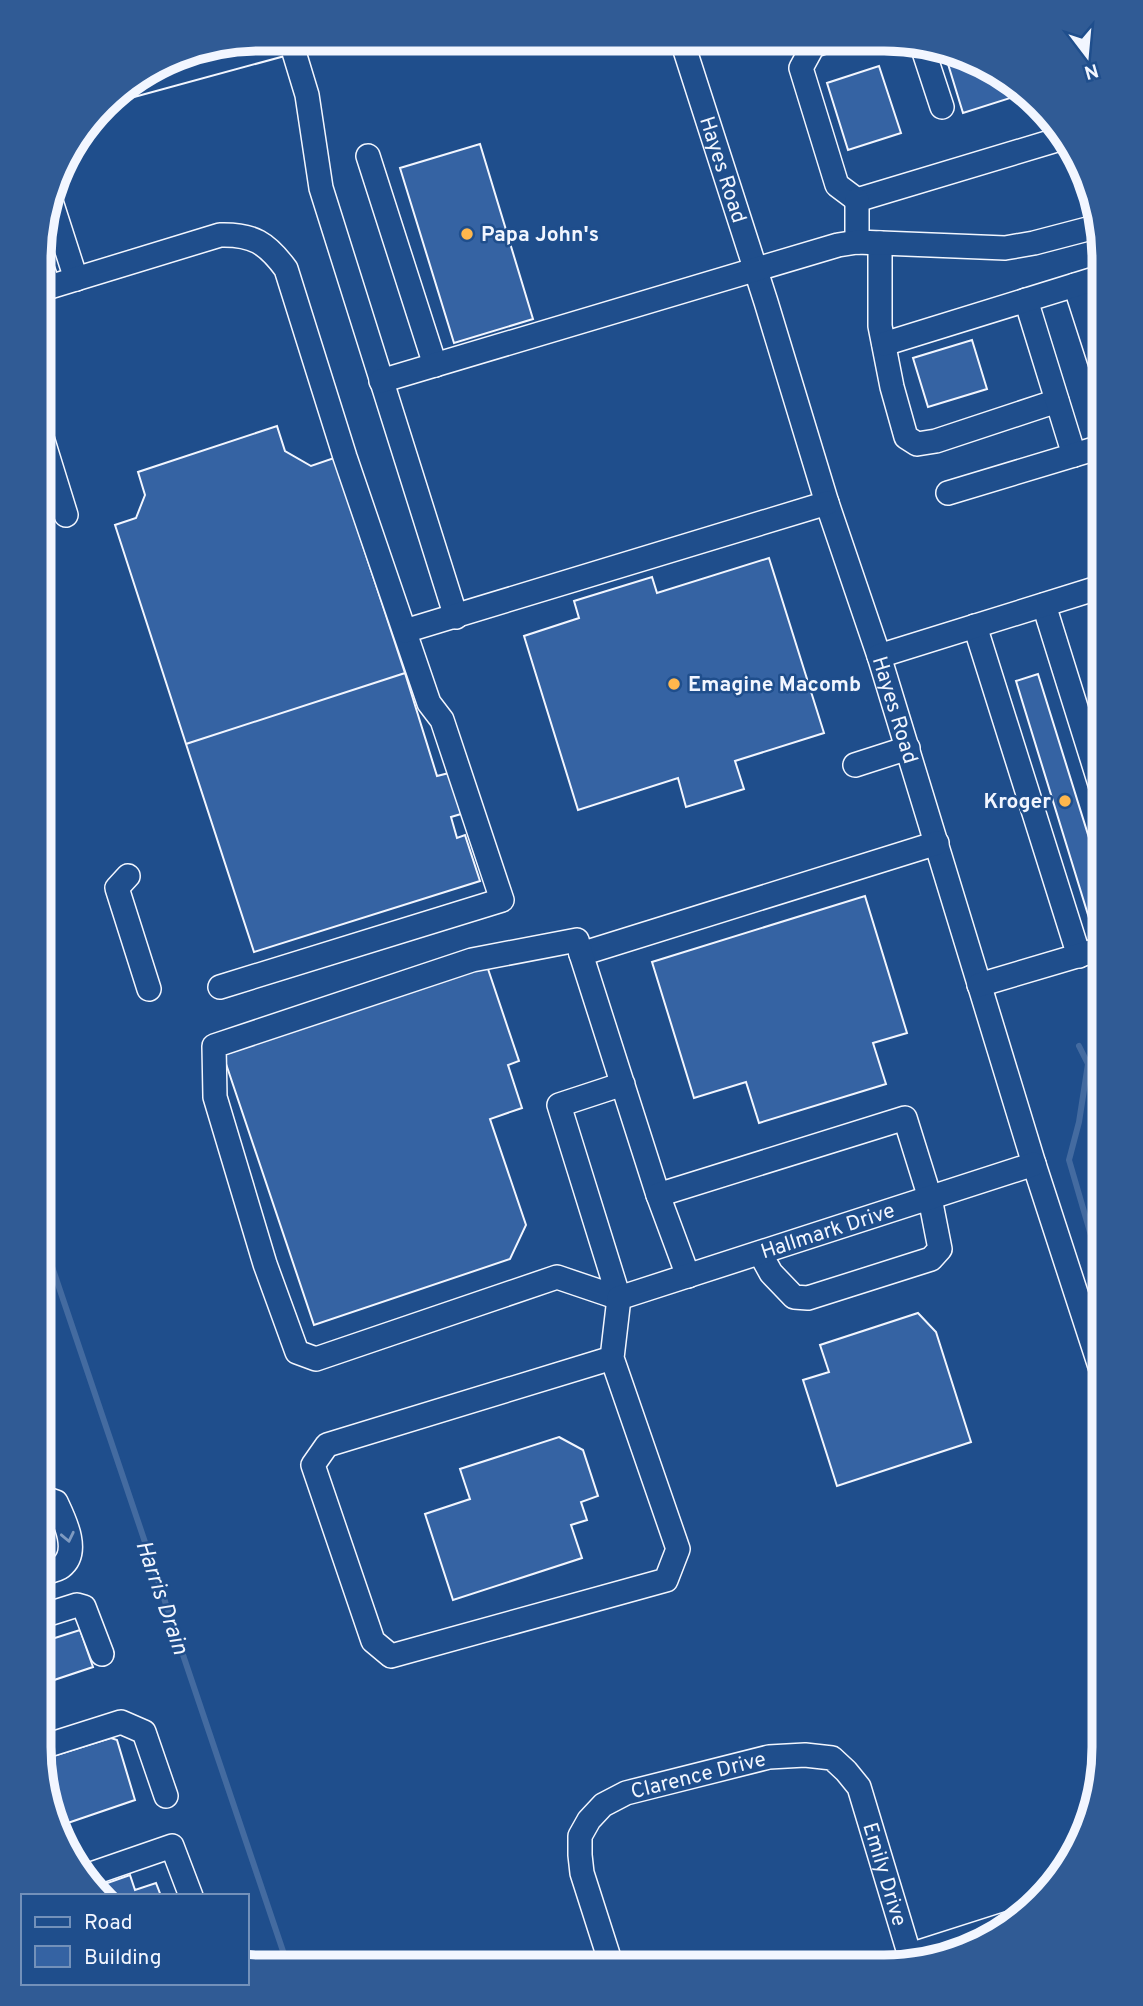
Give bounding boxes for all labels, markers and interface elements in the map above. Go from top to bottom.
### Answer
north arrow [1052,21,1122,91]
text: N [1081,57,1101,84]
street label: Hayes Road [692,113,752,227]
place label: Papa John's [481,222,599,249]
marker: Papa John's [459,226,475,242]
street label: Hayes Road [865,653,923,767]
place label: Emagine Macomb [688,672,861,699]
marker: Emagine Macomb [666,676,682,692]
place label: Kroger [983,789,1051,816]
marker: Kroger [1057,793,1073,809]
street label: Hallmark Drive [758,1198,899,1266]
one-way arrow [59,1531,74,1543]
water label: Harris Drain [128,1537,194,1659]
street label: Clarence Drive [628,1746,769,1806]
street label: Emily Drive [855,1819,912,1930]
legend [21,1894,248,1985]
text: Road [84,1910,133,1937]
text: Building [84,1945,162,1972]

